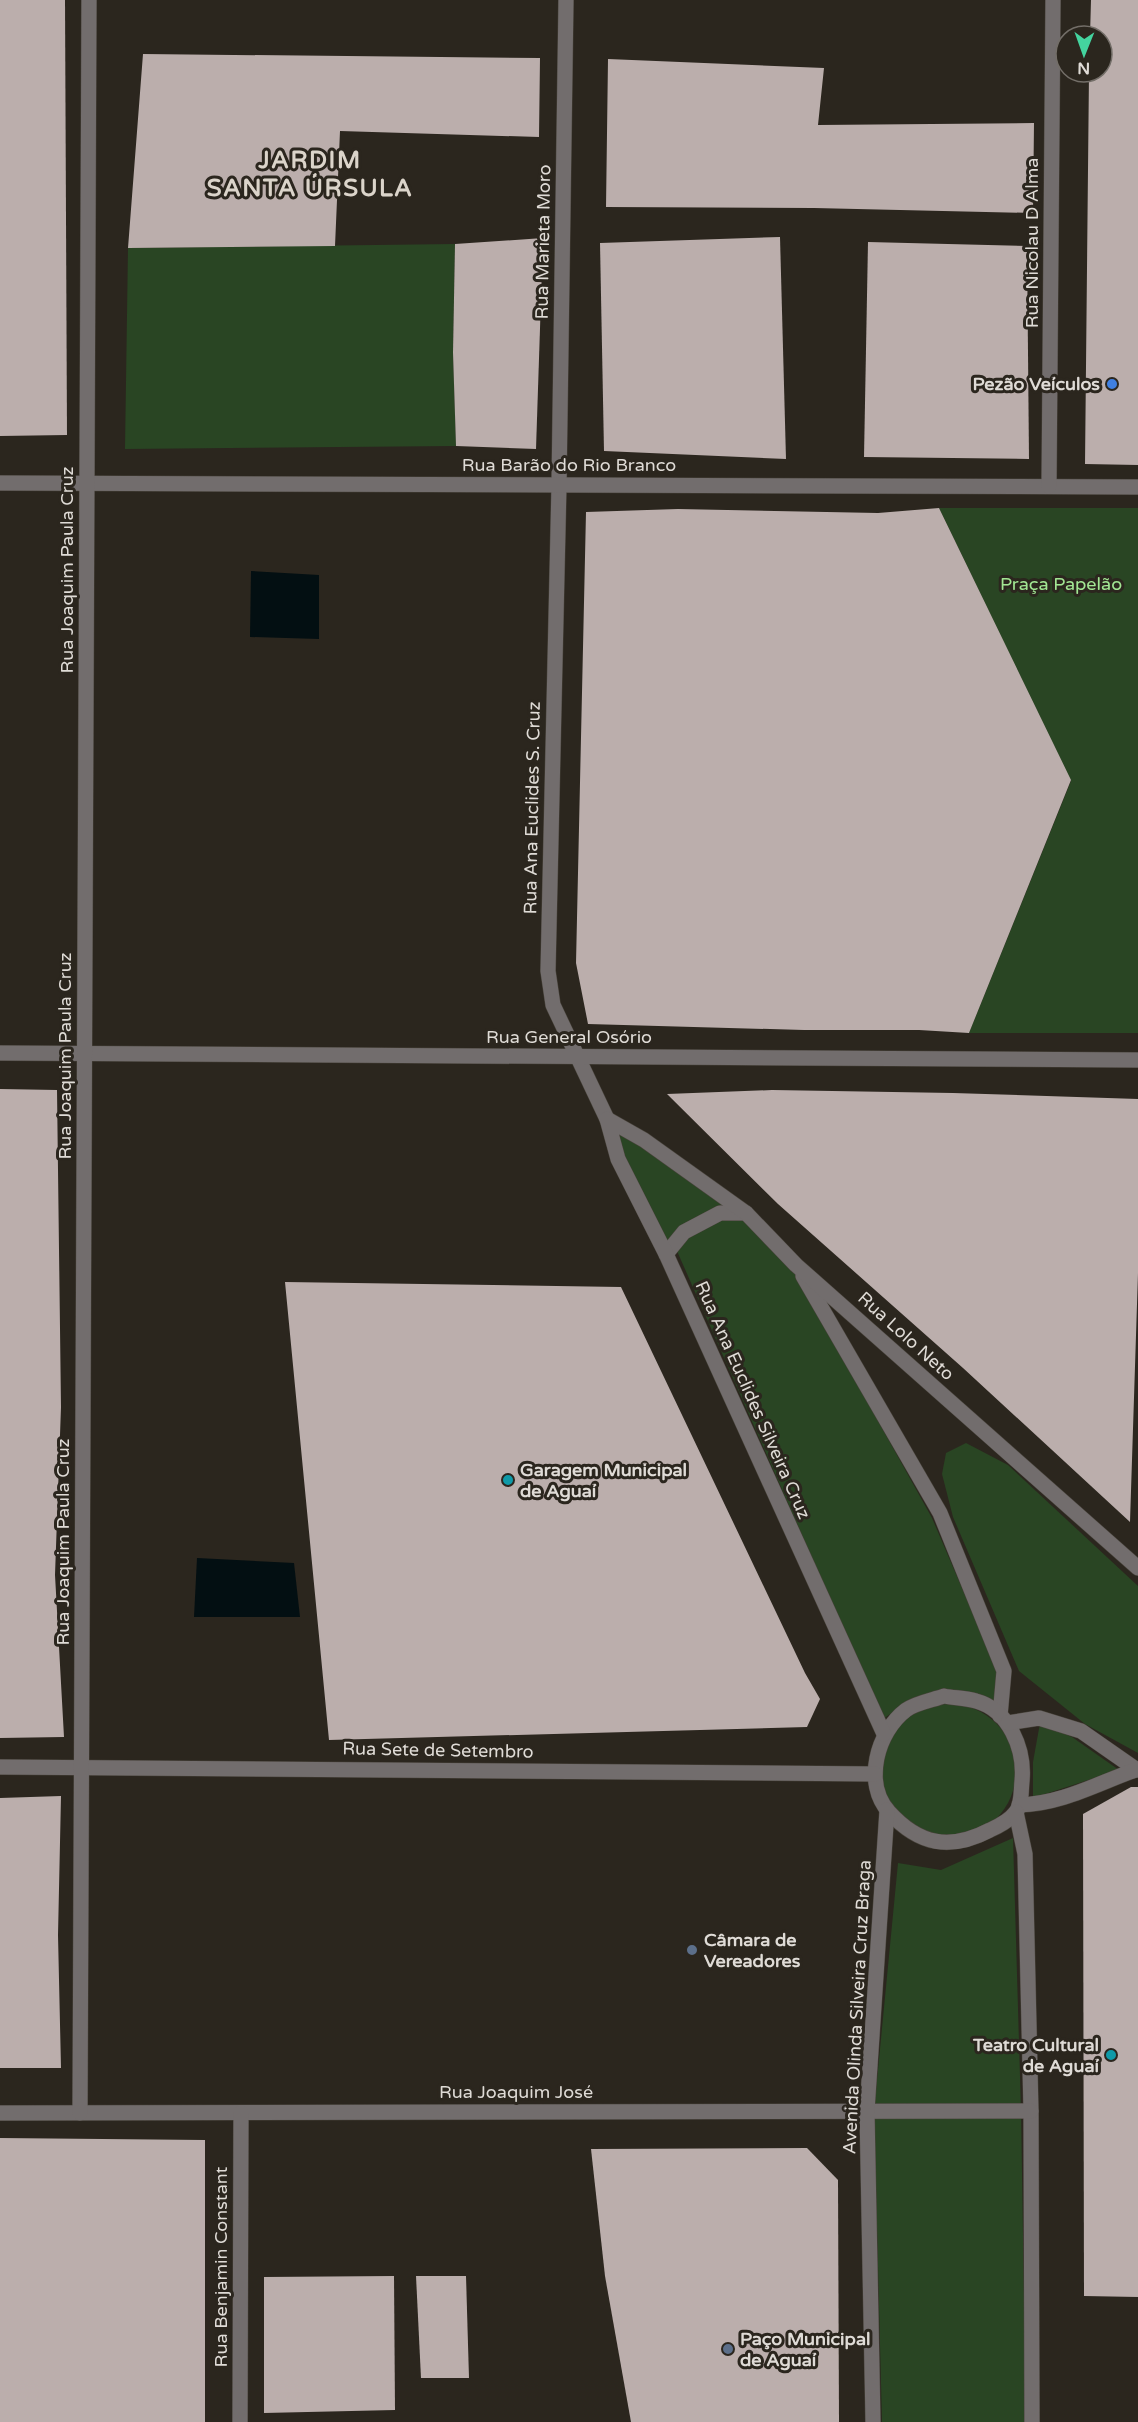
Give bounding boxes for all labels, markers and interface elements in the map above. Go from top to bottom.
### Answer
north arrow [1054,24,1114,84]
text: N [1077,58,1090,78]
district label: JARDIM SANTA ÚRSULA [207,146,413,203]
street label: Rua Nicolau D Alma [1021,158,1043,328]
street label: Rua Marieta Moro [531,164,555,320]
place label: Pezão Veículos [972,373,1100,395]
marker: Pezão Veículos [1105,377,1119,391]
street label: Rua Barão do Rio Branco [462,454,676,476]
street label: Rua Joaquim Paula Cruz [56,466,78,674]
park label: Praça Papelão [1000,573,1122,595]
street label: Rua Ana Euclides S. Cruz [519,701,545,915]
street label: Rua Joaquim Paula Cruz [54,952,76,1160]
street label: Rua General Osório [486,1026,652,1048]
street label: Rua Ana Euclides Silveira Cruz [690,1278,816,1522]
street label: Rua Lolo Neto [853,1287,959,1385]
street label: Rua Joaquim Paula Cruz [52,1438,74,1646]
place label: Garagem Municipal de Aguaí [520,1459,687,1502]
marker: Garagem Municipal de Aguaí [501,1473,515,1487]
street label: Rua Sete de Setembro [342,1737,534,1763]
street label: Avenida Olinda Silveira Cruz Braga [838,1859,876,2155]
place label: Câmara de Vereadores [704,1929,801,1972]
marker: Câmara de Vereadores [685,1943,699,1957]
place label: Teatro Cultural de Aguaí [972,2034,1100,2077]
marker: Teatro Cultural de Aguaí [1104,2048,1118,2062]
street label: Rua Joaquim José [439,2081,593,2103]
street label: Rua Benjamin Constant [210,2167,232,2367]
place label: Paço Municipal de Aguaí [740,2328,870,2371]
marker: Paço Municipal de Aguaí [721,2342,735,2356]

